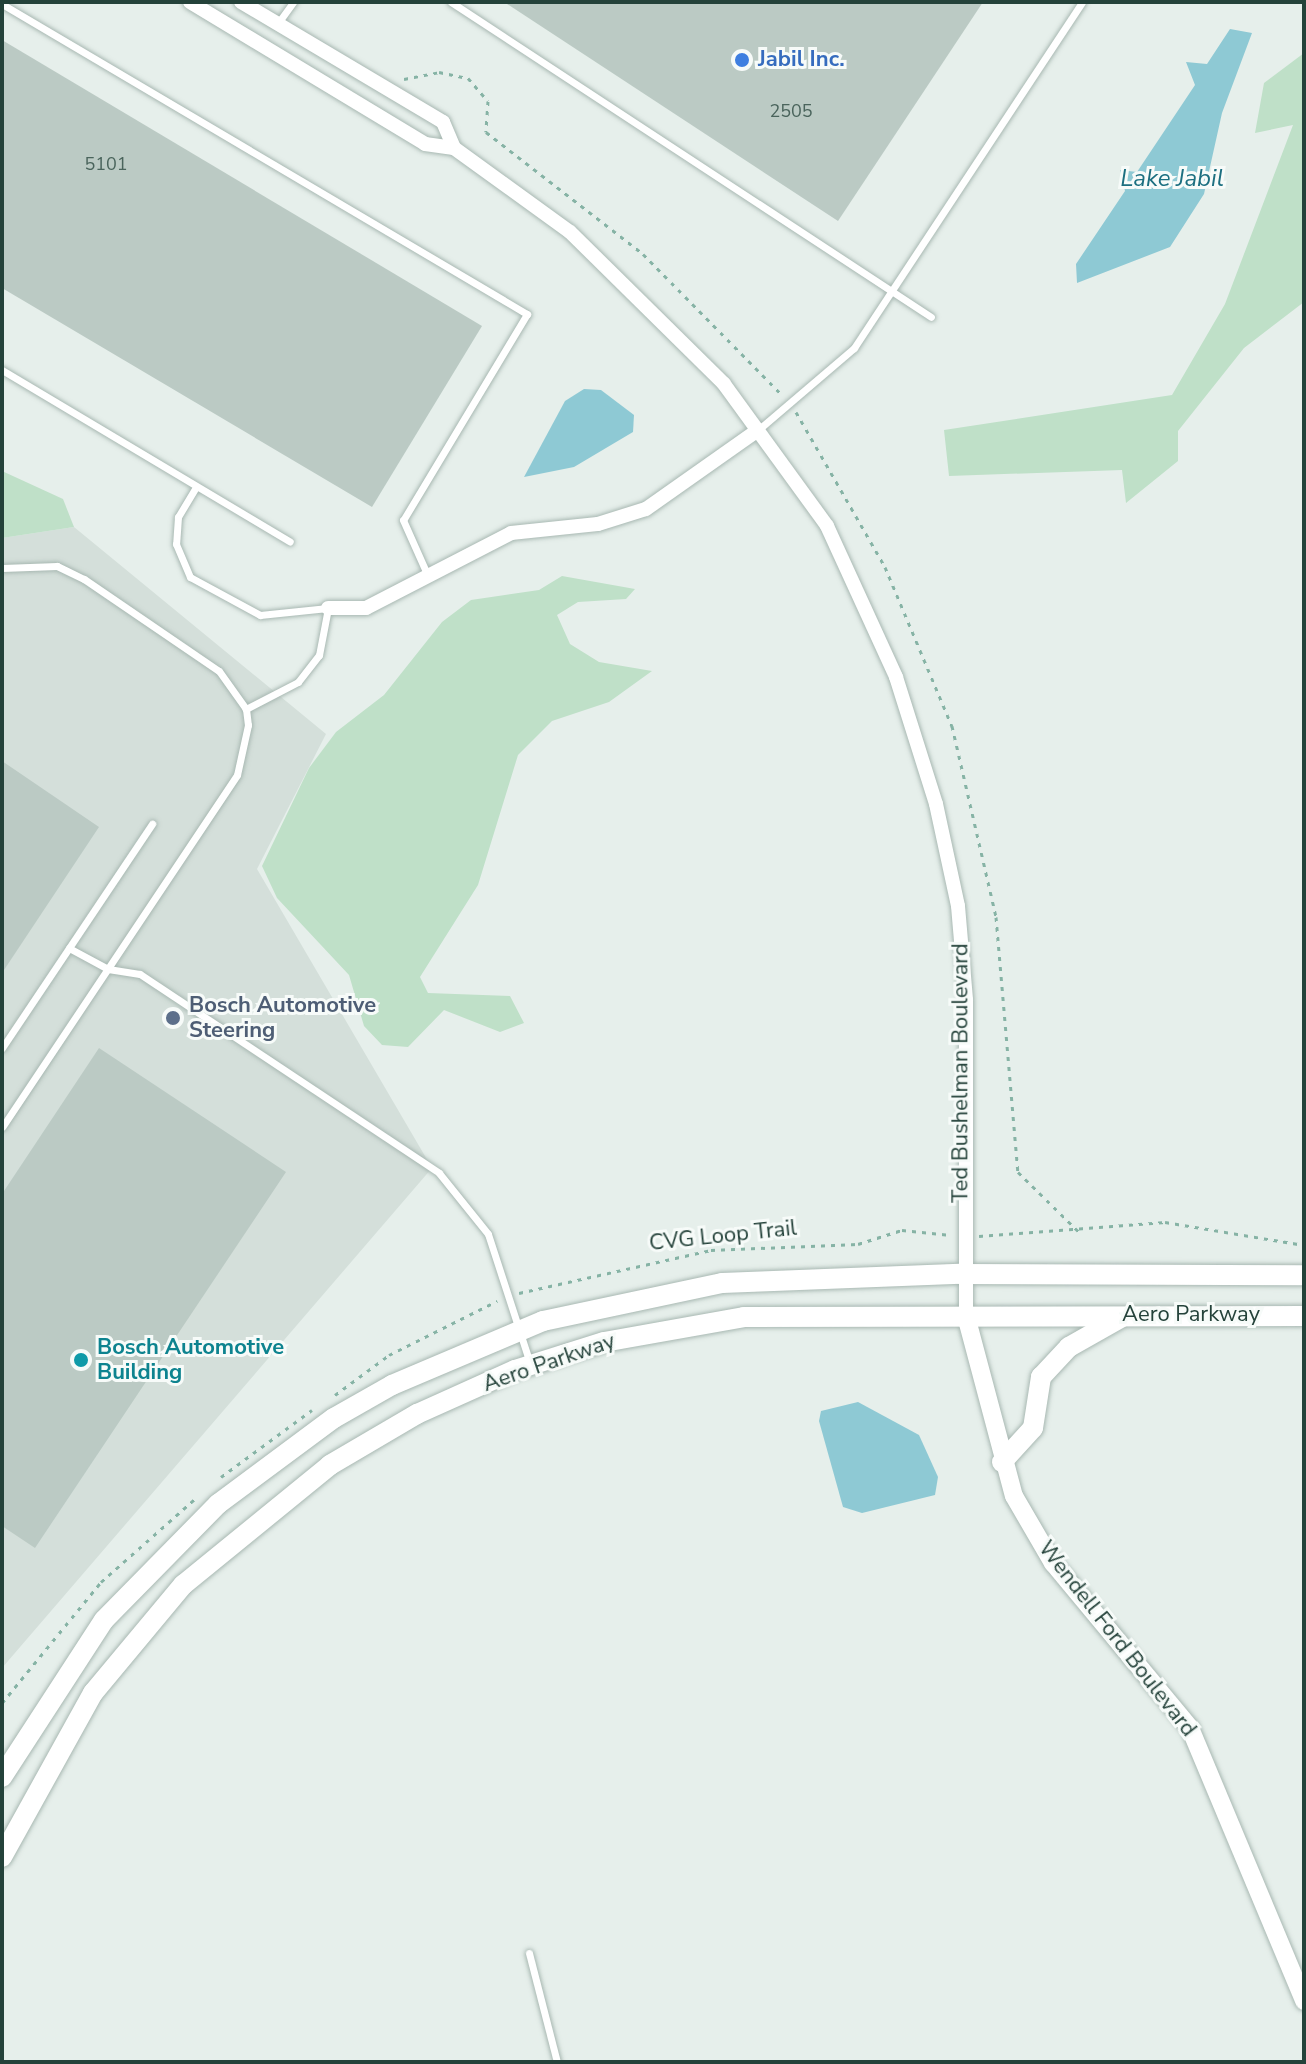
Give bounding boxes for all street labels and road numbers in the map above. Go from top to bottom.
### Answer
street label: Ted Bushelman Boulevard [948,943,974,1203]
street label: CVG Loop Trail [648,1215,798,1257]
street label: Aero Parkway [1122,1302,1260,1328]
street label: Aero Parkway [479,1328,619,1398]
street label: Wendell Ford Boulevard [1032,1536,1202,1742]

